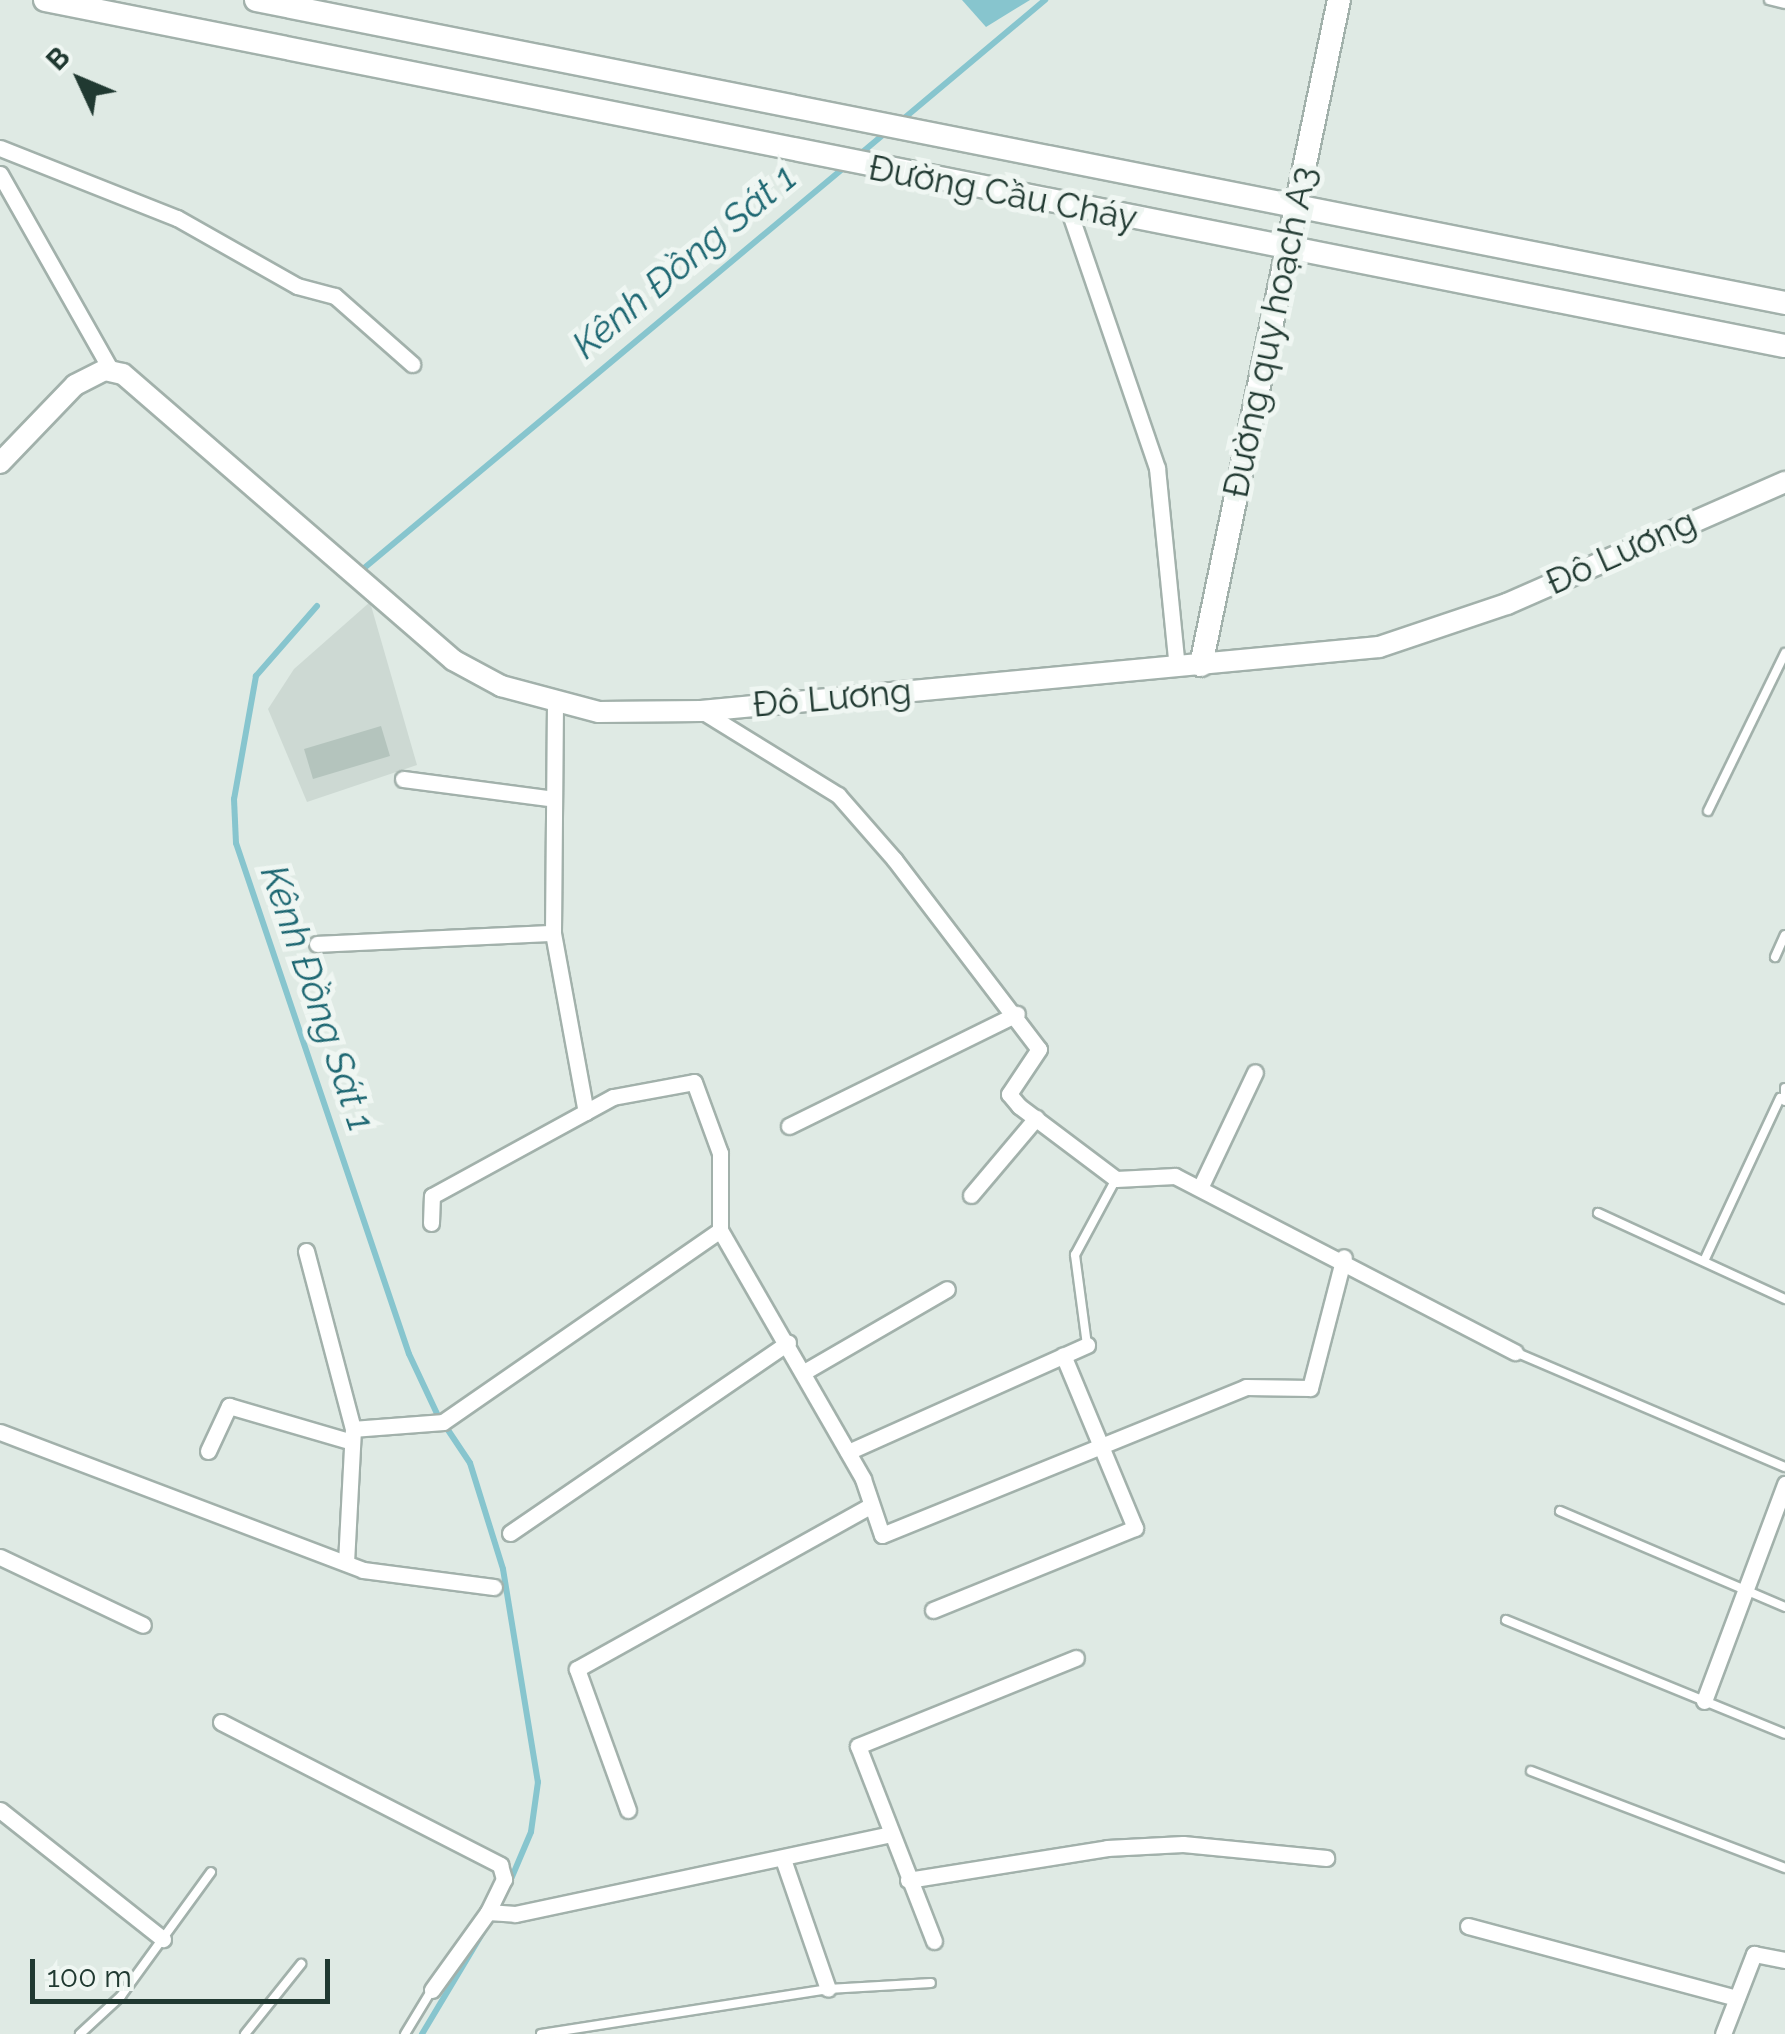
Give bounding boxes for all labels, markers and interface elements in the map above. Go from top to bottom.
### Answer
north arrow [30,30,130,130]
text: B [40,41,77,77]
street label: Đường Cầu Cháy [865,146,1141,240]
water label: Kênh Đồng Sát 1 [563,154,805,368]
street label: Đường quy hoạch A3 [1214,162,1326,502]
street label: Đô Lương [1540,500,1702,604]
street label: Đô Lương [751,670,913,726]
water label: Kênh Đồng Sát 1 [251,859,385,1137]
scale bar [35,1939,335,2001]
text: 100 m [47,1959,132,1994]

